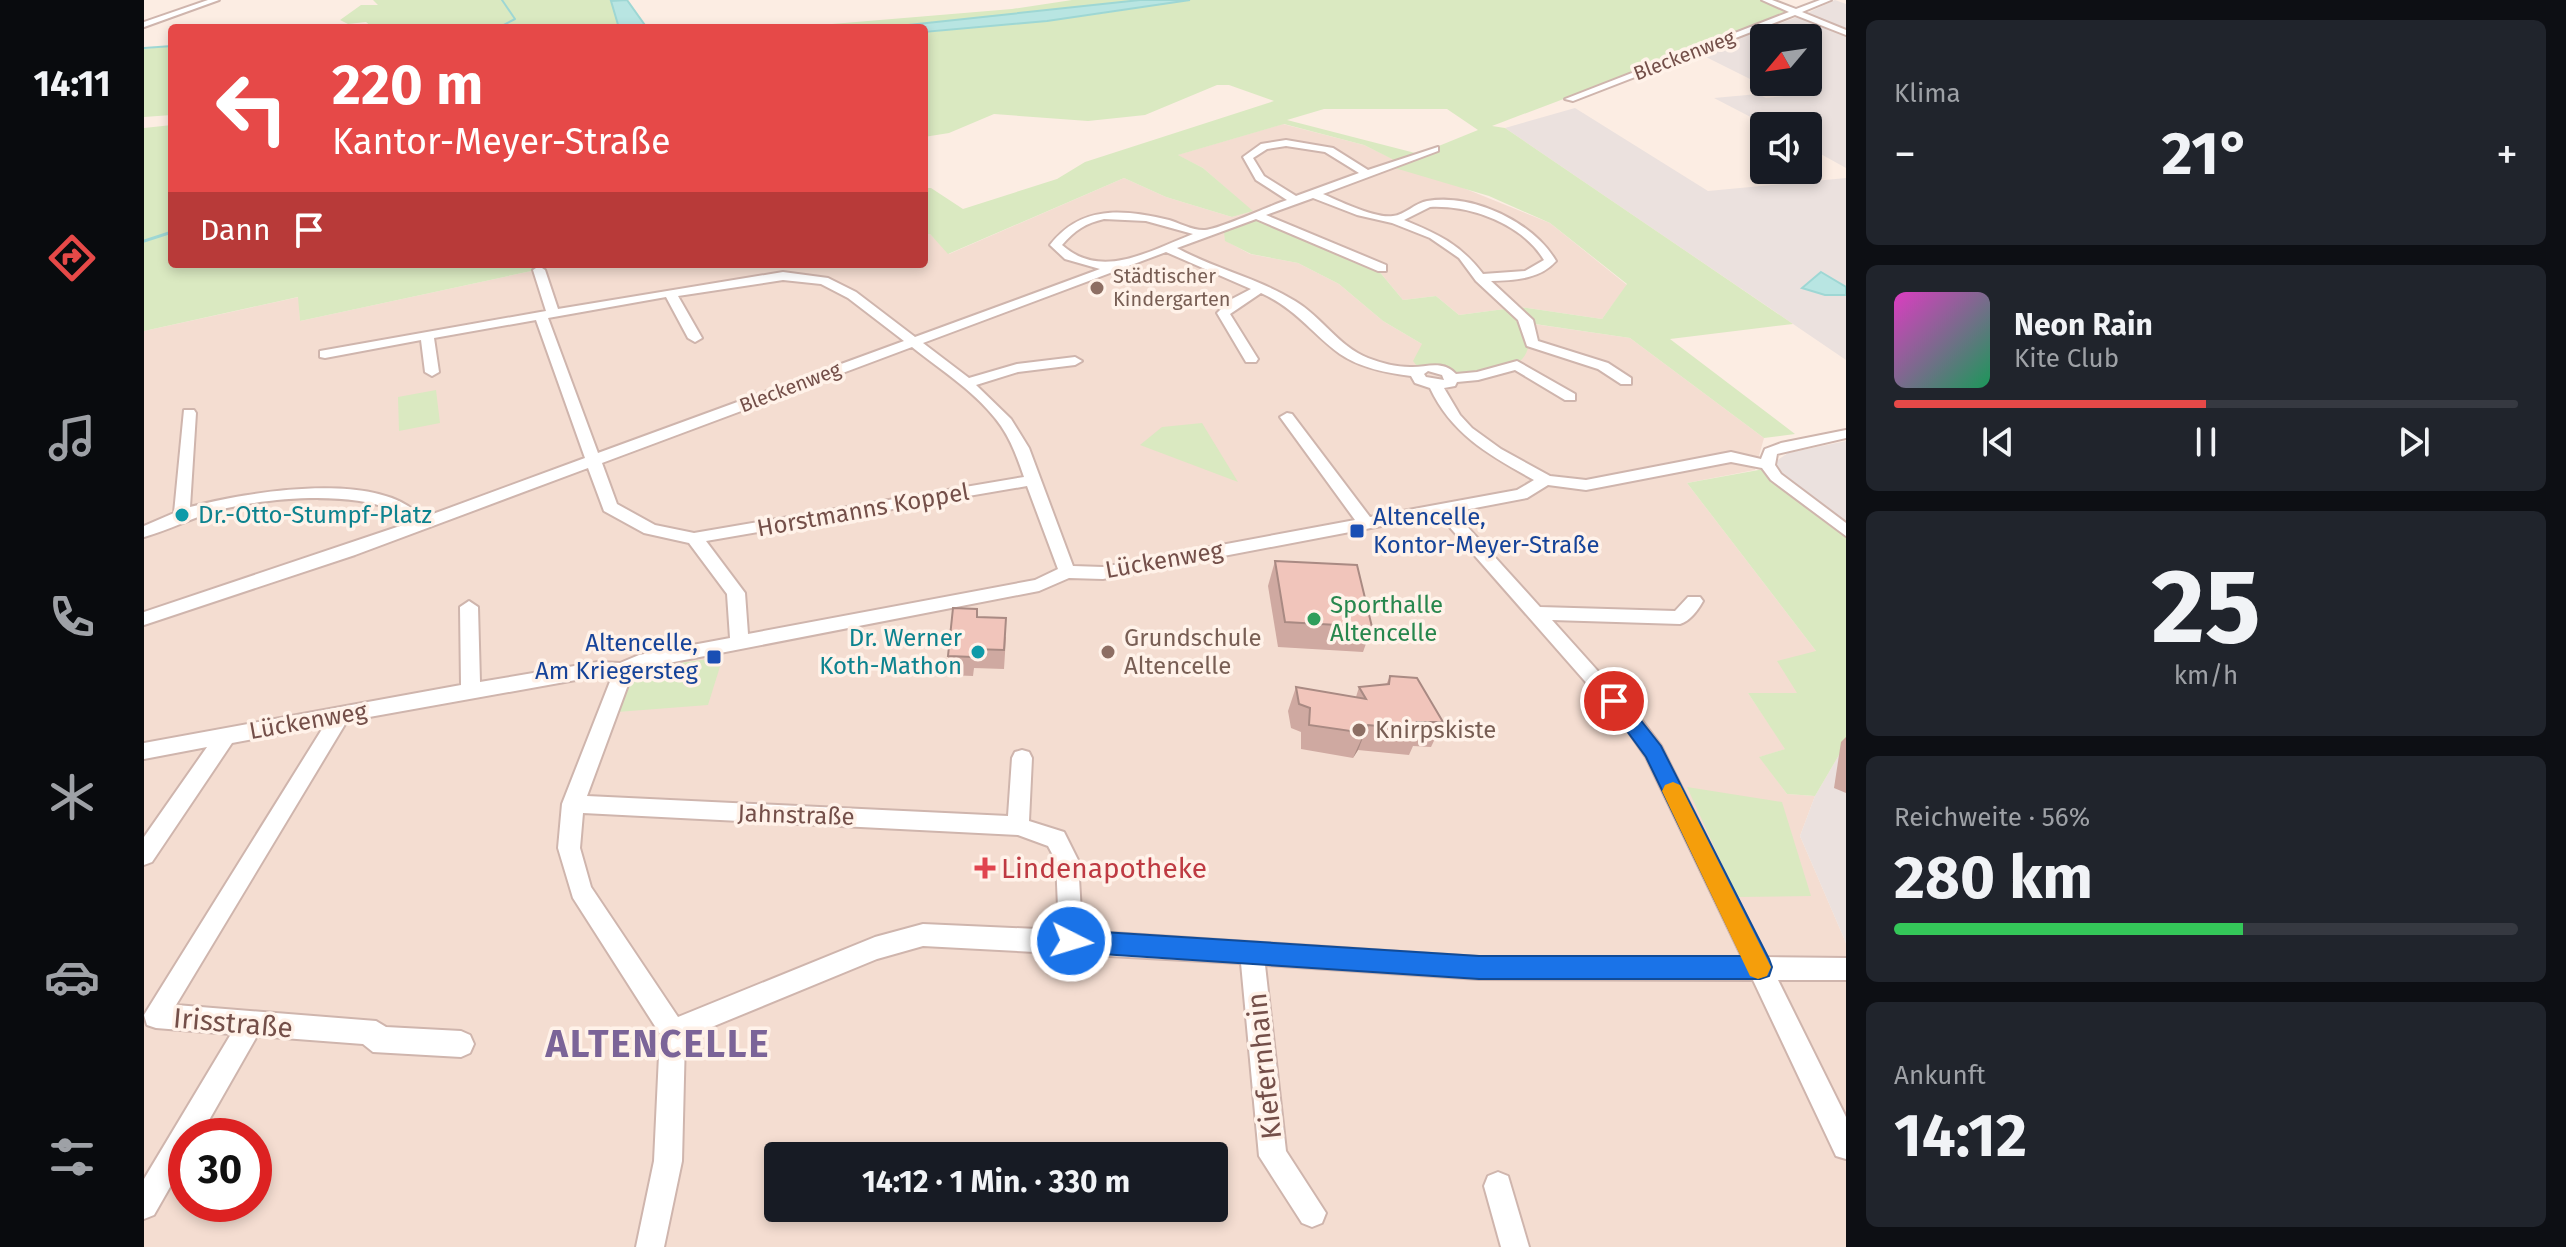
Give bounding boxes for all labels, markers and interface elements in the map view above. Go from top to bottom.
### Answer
street label: Bleckenweg [1630,24,1739,85]
north arrow [1750,24,1822,96]
map controls [1750,24,1822,184]
text: 220 m [332,52,483,119]
icon: left [200,56,304,160]
text: 14:11 [33,62,111,106]
text: Klima [1894,78,1961,109]
button: sound [1750,112,1822,184]
text: 21° [2162,118,2250,190]
text: Kantor-Meyer-Straße [332,120,671,164]
text: − [1894,128,1916,181]
text: + [2496,128,2518,181]
icon: arrive [287,208,331,252]
text: Dann [200,212,271,248]
icon: directions [44,230,100,286]
place label: Städtischer Kindergarten [1113,264,1231,311]
marker: Städtischer Kindergarten [1088,279,1106,297]
text: Neon Rain [2014,307,2153,343]
text: Kite Club [2014,343,2119,374]
street label: Bleckenweg [736,356,845,417]
icon: music [44,410,100,466]
icon: previous [1976,420,2020,464]
icon: pause [2184,420,2228,464]
icon: next [2392,420,2436,464]
street label: Horstmanns Koppel [755,478,971,542]
place label: Dr.-Otto-Stumpf-Platz [198,501,432,529]
place label: Altencelle, Kontor-Meyer-Straße [1373,503,1600,559]
marker: Dr.-Otto-Stumpf-Platz [173,506,191,524]
marker: Altencelle, Kontor-Meyer-Straße [1348,522,1366,540]
street label: Lückenweg [1103,536,1226,584]
text: 25 [2151,545,2261,670]
icon: phone [44,589,100,645]
place label: Sporthalle Altencelle [1330,591,1443,647]
marker: Sporthalle Altencelle [1305,610,1323,628]
place label: Dr. Werner Koth-Mathon [819,624,963,680]
place label: Grundschule Altencelle [1124,624,1262,680]
place label: Altencelle, Am Kriegersteg [535,629,699,685]
marker: Dr. Werner Koth-Mathon [969,643,987,661]
marker: Grundschule Altencelle [1099,643,1117,661]
marker: Altencelle, Am Kriegersteg [705,648,723,666]
text: km/h [2174,660,2238,691]
pin [1580,667,1648,735]
icon: arrive [1592,679,1636,723]
street label: Lückenweg [247,697,370,745]
place label: Knirpskiste [1375,716,1496,744]
marker: Knirpskiste [1350,721,1368,739]
icon: climate [44,769,100,825]
street label: Jahnstraße [737,799,855,831]
text: Reichweite · 56% [1894,802,2090,833]
text: 280 km [1894,842,2093,914]
place label: Lindenapotheke [1001,852,1207,885]
marker: Lindenapotheke [976,859,994,877]
position arrow [1029,899,1113,983]
icon: car [44,949,100,1005]
street label: Kiefernhain [1240,991,1288,1141]
street label: Irisstraße [172,1001,294,1045]
district label: ALTENCELLE [545,1021,770,1067]
text: Ankunft [1894,1060,1986,1091]
text: 14:12 [1894,1100,2027,1172]
speed limit sign: 30 [168,1118,272,1222]
icon: filters [44,1129,100,1185]
text: 14:12 · 1 Min. · 330 m [862,1164,1130,1200]

